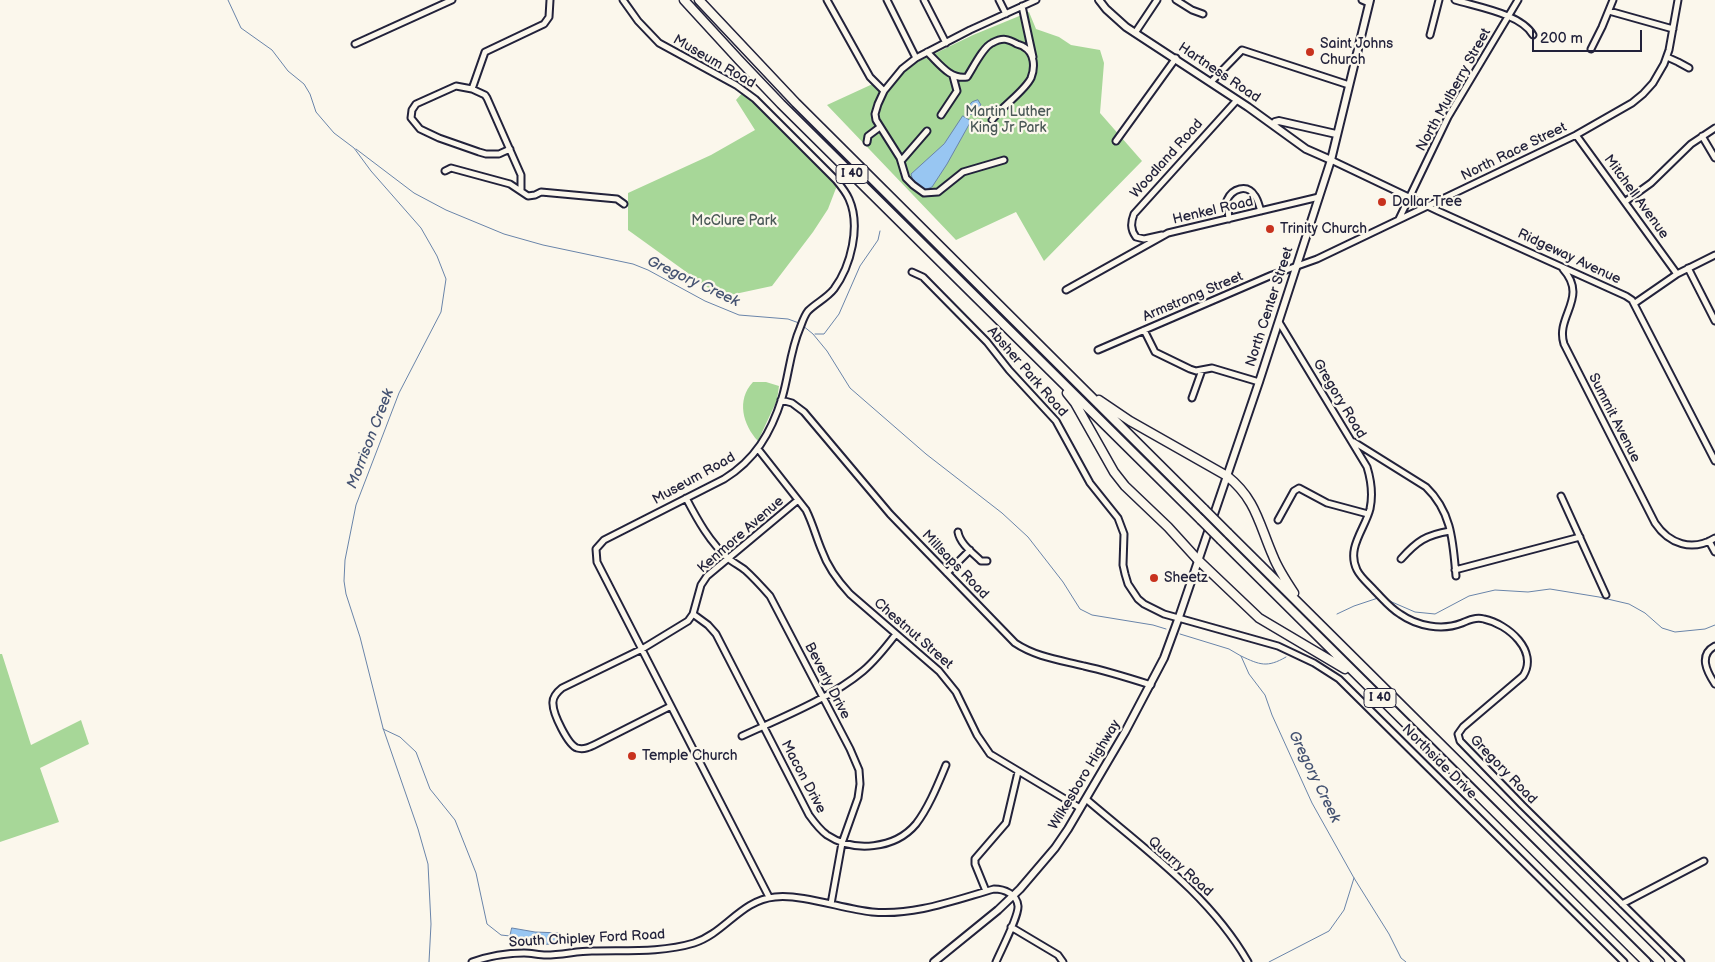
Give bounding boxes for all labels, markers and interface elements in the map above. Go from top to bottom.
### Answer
scale bar [1535,20,1645,52]
street label: North Mulberry Street [1413,26,1495,154]
text: 200 m [1540,29,1583,48]
street label: Museum Road [670,32,758,92]
place label: Saint Johns Church [1320,36,1393,68]
street label: Hartness Road [1175,39,1263,107]
marker: Saint Johns Church [1304,46,1316,58]
park label: Martin Luther King Jr Park [965,104,1051,136]
street label: Woodland Road [1127,116,1207,202]
street label: North Race Street [1458,119,1570,185]
street label: Mitchell Avenue [1600,152,1672,242]
road number: I 40 [836,164,868,183]
street label: Henkel Road [1171,194,1255,228]
place label: Dollar Tree [1392,194,1462,210]
marker: Dollar Tree [1376,196,1388,208]
park label: McClure Park [691,213,777,229]
place label: Trinity Church [1280,221,1367,237]
marker: Trinity Church [1264,223,1276,235]
street label: Ridgeway Avenue [1515,226,1623,288]
street label: North Center Street [1243,245,1297,369]
water label: Gregory Creek [644,253,742,311]
street label: Armstrong Street [1140,268,1246,326]
street label: Absher Park Road [983,323,1071,421]
street label: Gregory Road [1309,356,1369,442]
street label: Summit Avenue [1584,371,1644,465]
water label: Morrison Creek [344,387,398,491]
street label: Museum Road [650,449,738,509]
street label: Kenmore Avenue [695,493,787,577]
street label: Millsaps Road [918,527,992,603]
place label: Sheetz [1164,570,1208,586]
marker: Sheetz [1148,572,1160,584]
street label: Chestnut Street [870,595,956,673]
street label: Beverly Drive [800,640,854,722]
road number: I 40 [1364,688,1396,708]
street label: Wilkesboro Highway [1045,717,1125,833]
street label: Northside Drive [1398,721,1480,803]
water label: Gregory Creek [1284,728,1344,826]
street label: Gregory Road [1466,732,1540,808]
street label: Macon Drive [777,738,829,816]
place label: Temple Church [642,748,737,764]
marker: Temple Church [626,750,638,762]
street label: Quarry Road [1144,834,1216,900]
street label: South Chipley Ford Road [508,927,666,951]

